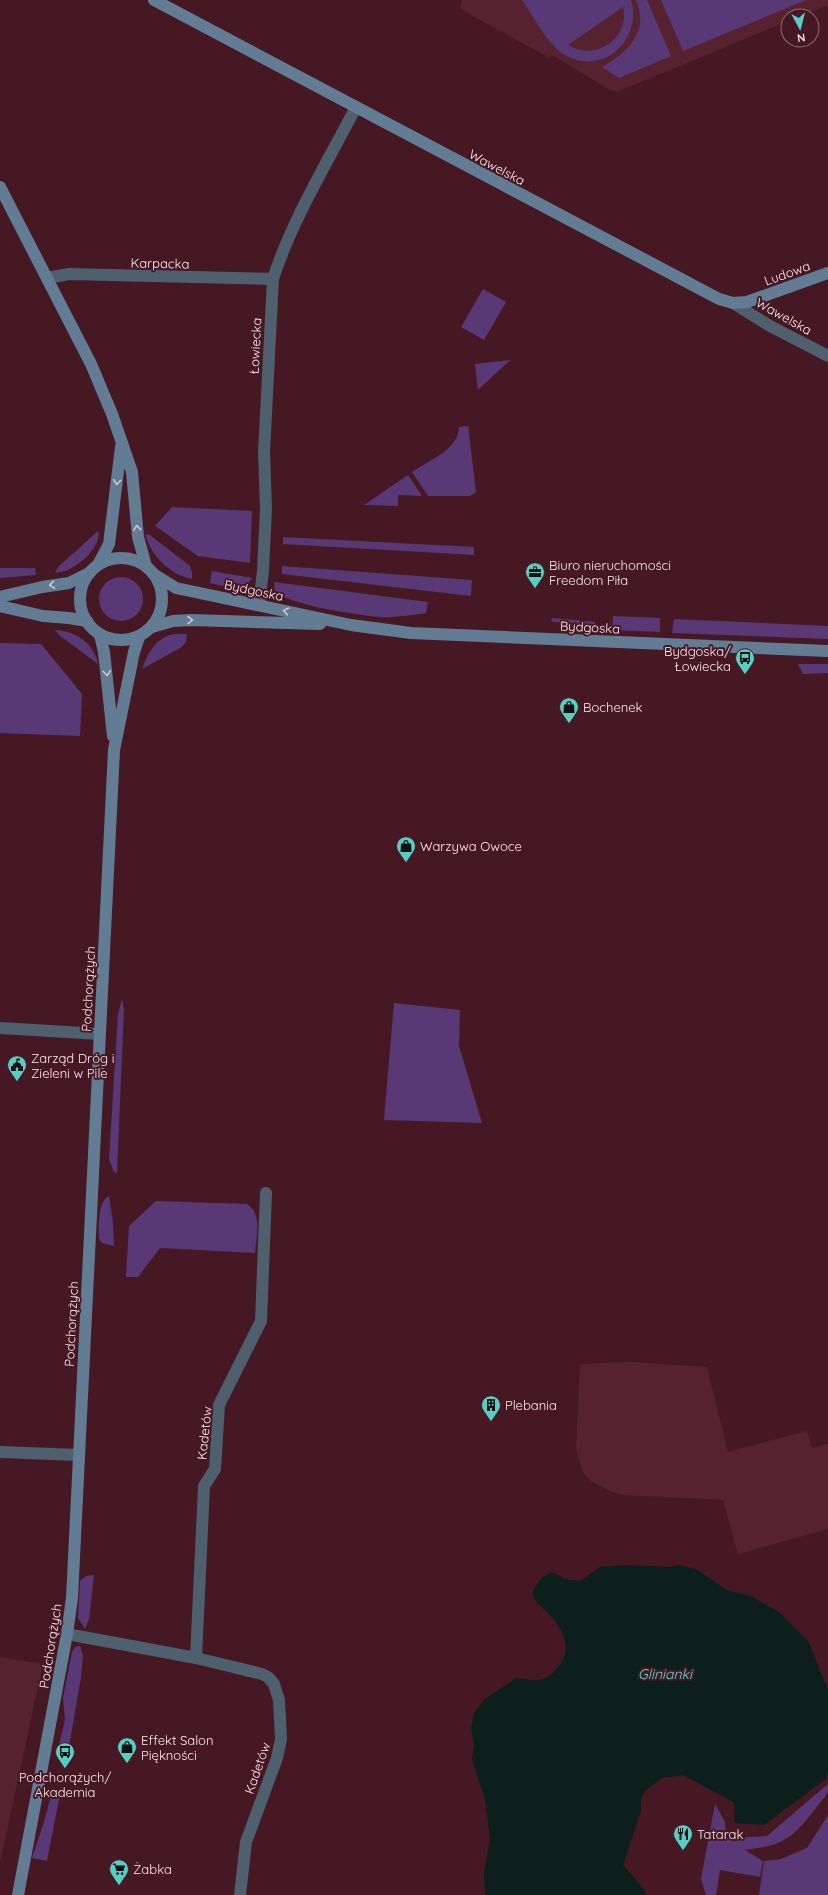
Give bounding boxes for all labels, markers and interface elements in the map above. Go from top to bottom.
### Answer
north arrow [780,8,820,48]
text: N [796,30,806,45]
street label: Wawelska [466,146,528,188]
street label: Karpacka [130,254,190,272]
street label: Ludowa [762,257,812,289]
street label: Wawelska [753,294,815,338]
street label: Łowiecka [246,317,264,375]
one-way arrow [113,479,122,485]
one-way arrow [133,525,142,531]
place label: Biuro nieruchomości Freedom Piła [549,557,671,588]
office icon: Biuro nieruchomości Freedom Piła [524,561,546,589]
street label: Bydgoska [223,576,285,604]
one-way arrow [49,580,55,589]
one-way arrow [283,608,289,616]
one-way arrow [187,616,193,624]
street label: Bydgoska [559,617,621,637]
place label: Bydgoska/ Łowiecka [664,643,731,674]
bus stop icon: Bydgoska/ Łowiecka [734,647,756,675]
one-way arrow [102,670,111,676]
shop icon: Bochenek [558,696,580,724]
place label: Bochenek [583,699,643,715]
shop icon: Warzywa Owoce [395,835,417,863]
place label: Warzywa Owoce [420,838,522,854]
street label: Podchorążych [78,946,98,1032]
place label: Zarząd Dróg i Zieleni w Pile [31,1050,114,1081]
public building icon: Zarząd Dróg i Zieleni w Pile [6,1054,28,1082]
street label: Podchorążych [61,1281,81,1367]
building icon: Plebania [480,1394,502,1422]
place label: Plebania [505,1397,557,1413]
street label: Kadetów [193,1405,215,1461]
street label: Podchorążych [35,1602,65,1690]
water label: Glinianki [638,1665,694,1683]
place label: Effekt Salon Piękności [141,1732,213,1763]
shop icon: Effekt Salon Piękności [116,1736,138,1764]
street label: Kadetów [241,1740,273,1796]
bus stop icon: Podchorążych/ Akademia [54,1741,76,1769]
place label: Podchorążych/ Akademia [19,1769,111,1800]
restaurant icon: Tatarak [672,1823,694,1851]
place label: Tatarak [697,1826,743,1842]
supermarket icon: Żabka [108,1858,130,1886]
place label: Żabka [133,1861,172,1877]

